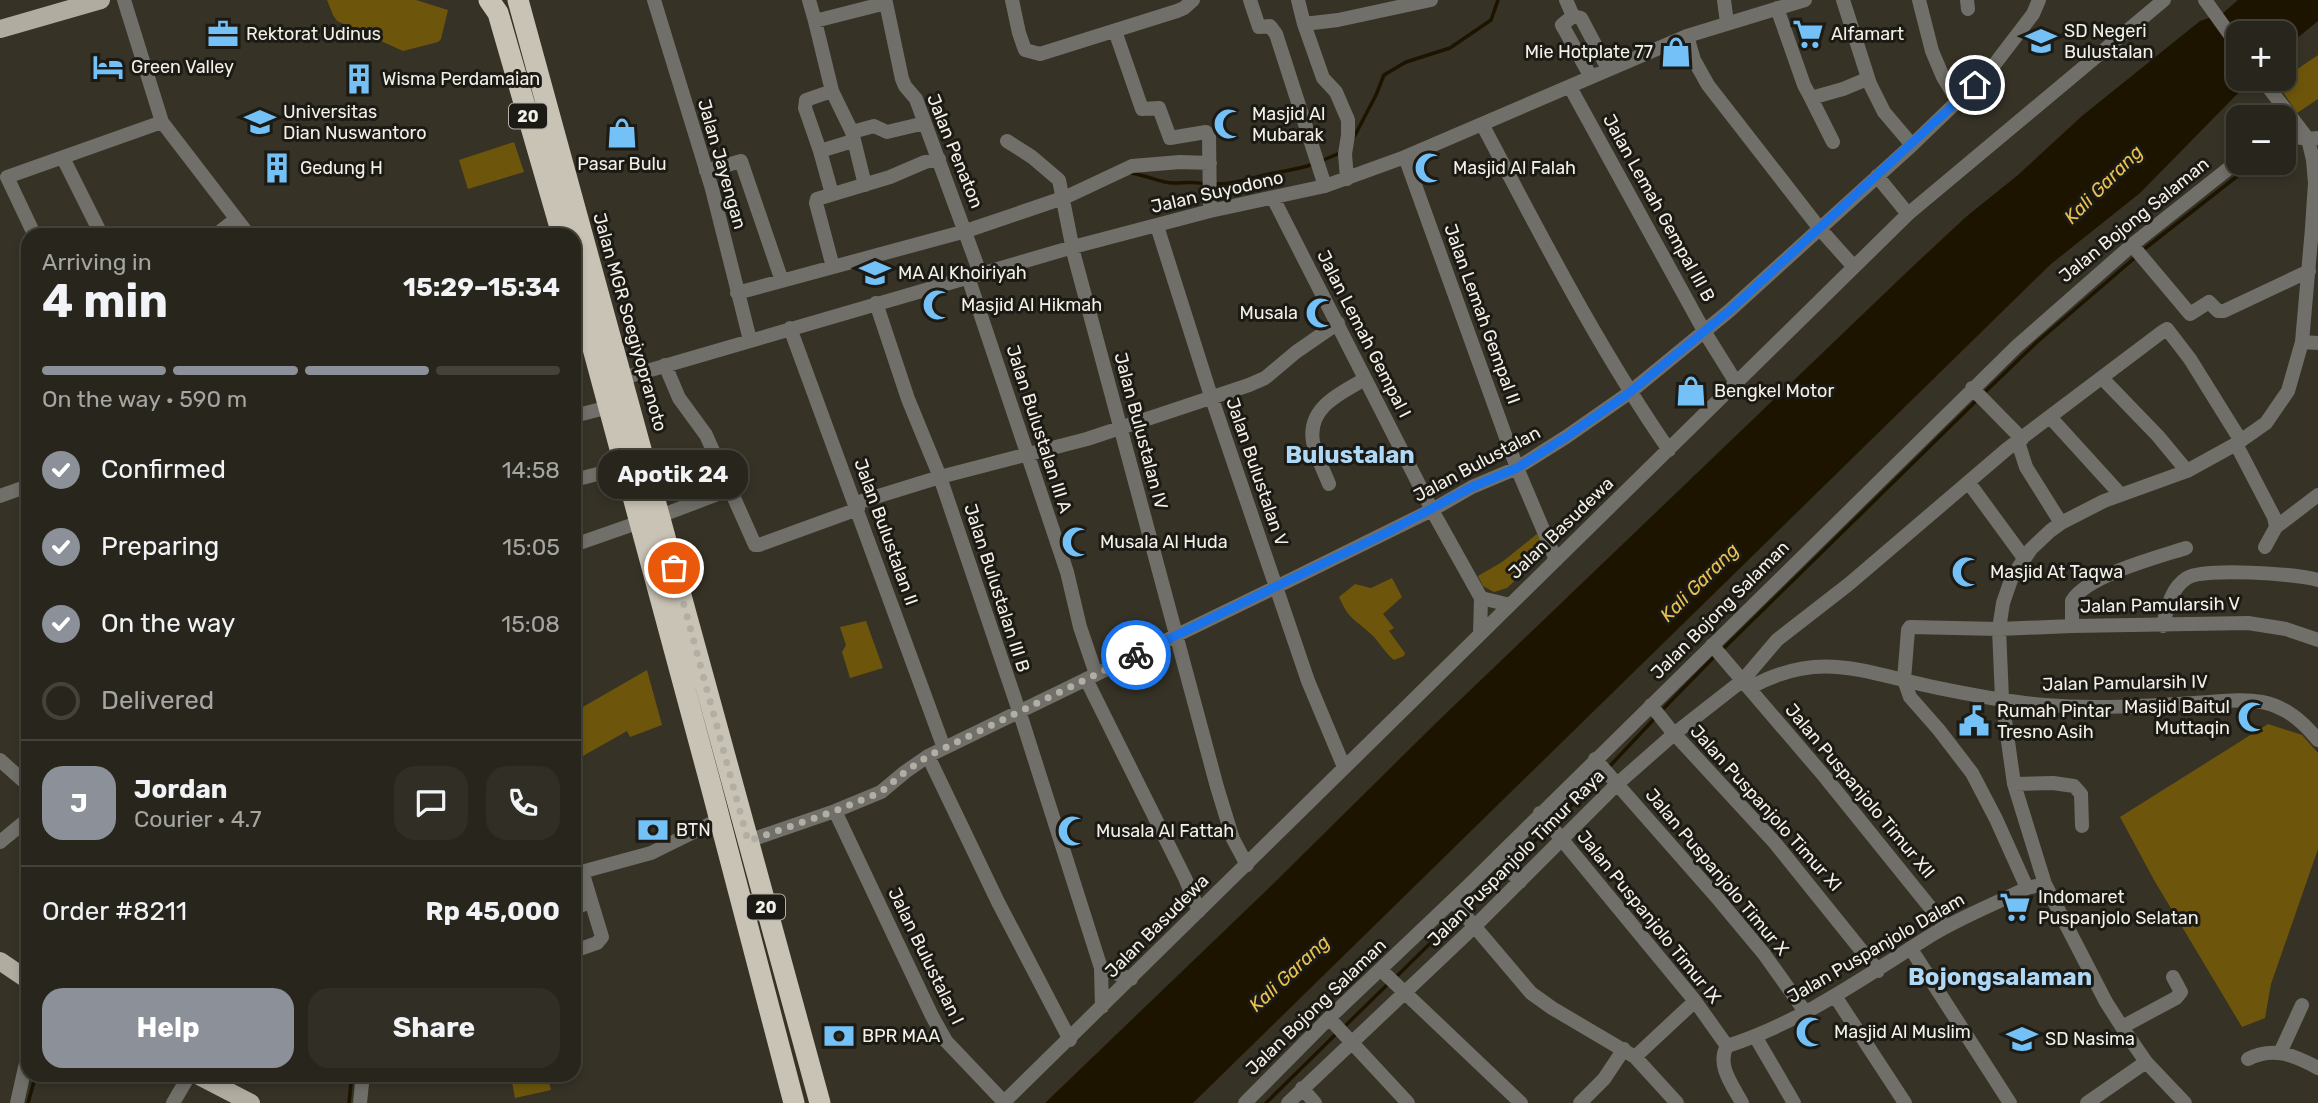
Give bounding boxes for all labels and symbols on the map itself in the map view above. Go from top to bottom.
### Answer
office icon: Rektorat Udinus [206,17,240,51]
supermarket icon: Alfamart [1791,17,1825,51]
place label: SD Negeri Bulustalan [2064,20,2153,63]
place label: Rektorat Udinus [246,23,381,45]
place label: Alfamart [1831,23,1904,45]
school or university icon: SD Negeri Bulustalan [2024,24,2058,58]
shop icon: Mie Hotplate 77 [1659,35,1693,69]
place label: Mie Hotplate 77 [1525,41,1653,63]
hotel icon: Green Valley [91,50,125,84]
pin [1945,55,2005,115]
place label: Green Valley [131,56,234,78]
building icon: Wisma Perdamaian [342,62,376,96]
place label: Wisma Perdamaian [382,68,540,90]
street label: Jalan Penaton [922,91,988,211]
street label: Jalan Jayengan [693,96,751,232]
place label: Universitas Dian Nuswantoro [283,101,427,144]
place label: Masjid Al Mubarak [1252,103,1325,146]
road number: 20 [509,104,547,128]
school or university icon: Universitas Dian Nuswantoro [243,105,277,139]
mosque icon: Masjid Al Mubarak [1212,107,1246,141]
street label: Jalan Lemah Gempal III B [1598,110,1720,306]
shop icon: Pasar Bulu [605,116,639,150]
water label: Kali Garang [2059,140,2147,228]
building icon: Gedung H [260,151,294,185]
mosque icon: Masjid Al Falah [1413,151,1447,185]
place label: Pasar Bulu [577,153,667,175]
street label: Jalan Bojong Salaman [2055,153,2213,287]
place label: Gedung H [300,157,383,179]
place label: Masjid Al Falah [1453,157,1576,179]
street label: Jalan Suyodono [1149,166,1285,218]
street label: Jalan MGR Soegiyopranoto [588,210,672,434]
street label: Jalan Lemah Gempal II [1439,221,1525,407]
street label: Jalan Lemah Gempal I [1312,247,1416,421]
school or university icon: MA Al Khoiriyah [858,256,892,290]
place label: MA Al Khoiriyah [898,262,1027,284]
mosque icon: Masjid Al Hikmah [921,288,955,322]
place label: Masjid Al Hikmah [961,294,1102,316]
mosque icon: Musala [1304,296,1338,330]
place label: Musala [1239,302,1298,324]
street label: Jalan Bulustalan III A [1001,342,1077,516]
street label: Jalan Bulustalan IV [1109,350,1173,512]
shop icon: Bengkel Motor [1674,374,1708,408]
place label: Bengkel Motor [1714,380,1834,402]
street label: Jalan Bulustalan V [1221,395,1293,550]
street label: Jalan Bulustalan [1410,421,1544,507]
district label: Bulustalan [1285,441,1415,469]
callout: Apotik 24 [599,449,749,498]
street label: Jalan Bulustalan II [849,456,923,608]
street label: Jalan Basudewa [1504,472,1618,584]
street label: Jalan Bulustalan III B [959,501,1035,675]
mosque icon: Musala Al Huda [1060,525,1094,559]
place label: Musala Al Huda [1100,531,1228,553]
street label: Jalan Bojong Salaman [1646,536,1794,684]
pin [644,538,704,598]
water label: Kali Garang [1655,538,1743,626]
mosque icon: Masjid At Taqwa [1950,555,1984,589]
place label: Masjid At Taqwa [1990,561,2123,583]
street label: Jalan Pamularsih V [2080,593,2241,617]
courier [1101,620,1171,690]
street label: Jalan Pamularsih IV [2042,671,2208,695]
place label: Masjid Baitul Muttaqin [2124,696,2230,739]
street label: Jalan Puspanjolo Timur XII [1780,699,1940,883]
place label: Rumah Pintar Tresno Asih [1997,700,2112,743]
mosque icon: Masjid Baitul Muttaqin [2236,700,2270,734]
public building icon: Rumah Pintar Tresno Asih [1957,704,1991,738]
street label: Jalan Puspanjolo Timur XI [1685,720,1847,896]
street label: Jalan Puspanjolo Timur Raya [1423,765,1609,951]
street label: Jalan Puspanjolo Timur X [1641,784,1793,960]
bank icon: BTN [636,813,670,847]
mosque icon: Musala Al Fattah [1056,814,1090,848]
place label: BTN [676,819,711,841]
place label: Musala Al Fattah [1096,820,1234,842]
street label: Jalan Puspanjolo Timur IX [1572,826,1726,1008]
street label: Jalan Basudewa [1101,870,1213,982]
street label: Jalan Bulustalan I [883,884,969,1028]
place label: Indomaret Puspanjolo Selatan [2038,886,2199,929]
street label: Jalan Puspanjolo Dalam [1784,888,1968,1008]
supermarket icon: Indomaret Puspanjolo Selatan [1998,890,2032,924]
road number: 20 [747,894,785,920]
water label: Kali Garang [1244,930,1334,1016]
street label: Jalan Bojong Salaman [1241,934,1391,1080]
district label: Bojongsalaman [1908,963,2092,991]
mosque icon: Masjid Al Muslim [1794,1015,1828,1049]
bank icon: BPR MAA [822,1019,856,1053]
place label: Masjid Al Muslim [1834,1021,1971,1043]
school or university icon: SD Nasima [2005,1022,2039,1056]
place label: BPR MAA [862,1025,940,1047]
place label: SD Nasima [2045,1028,2135,1050]

